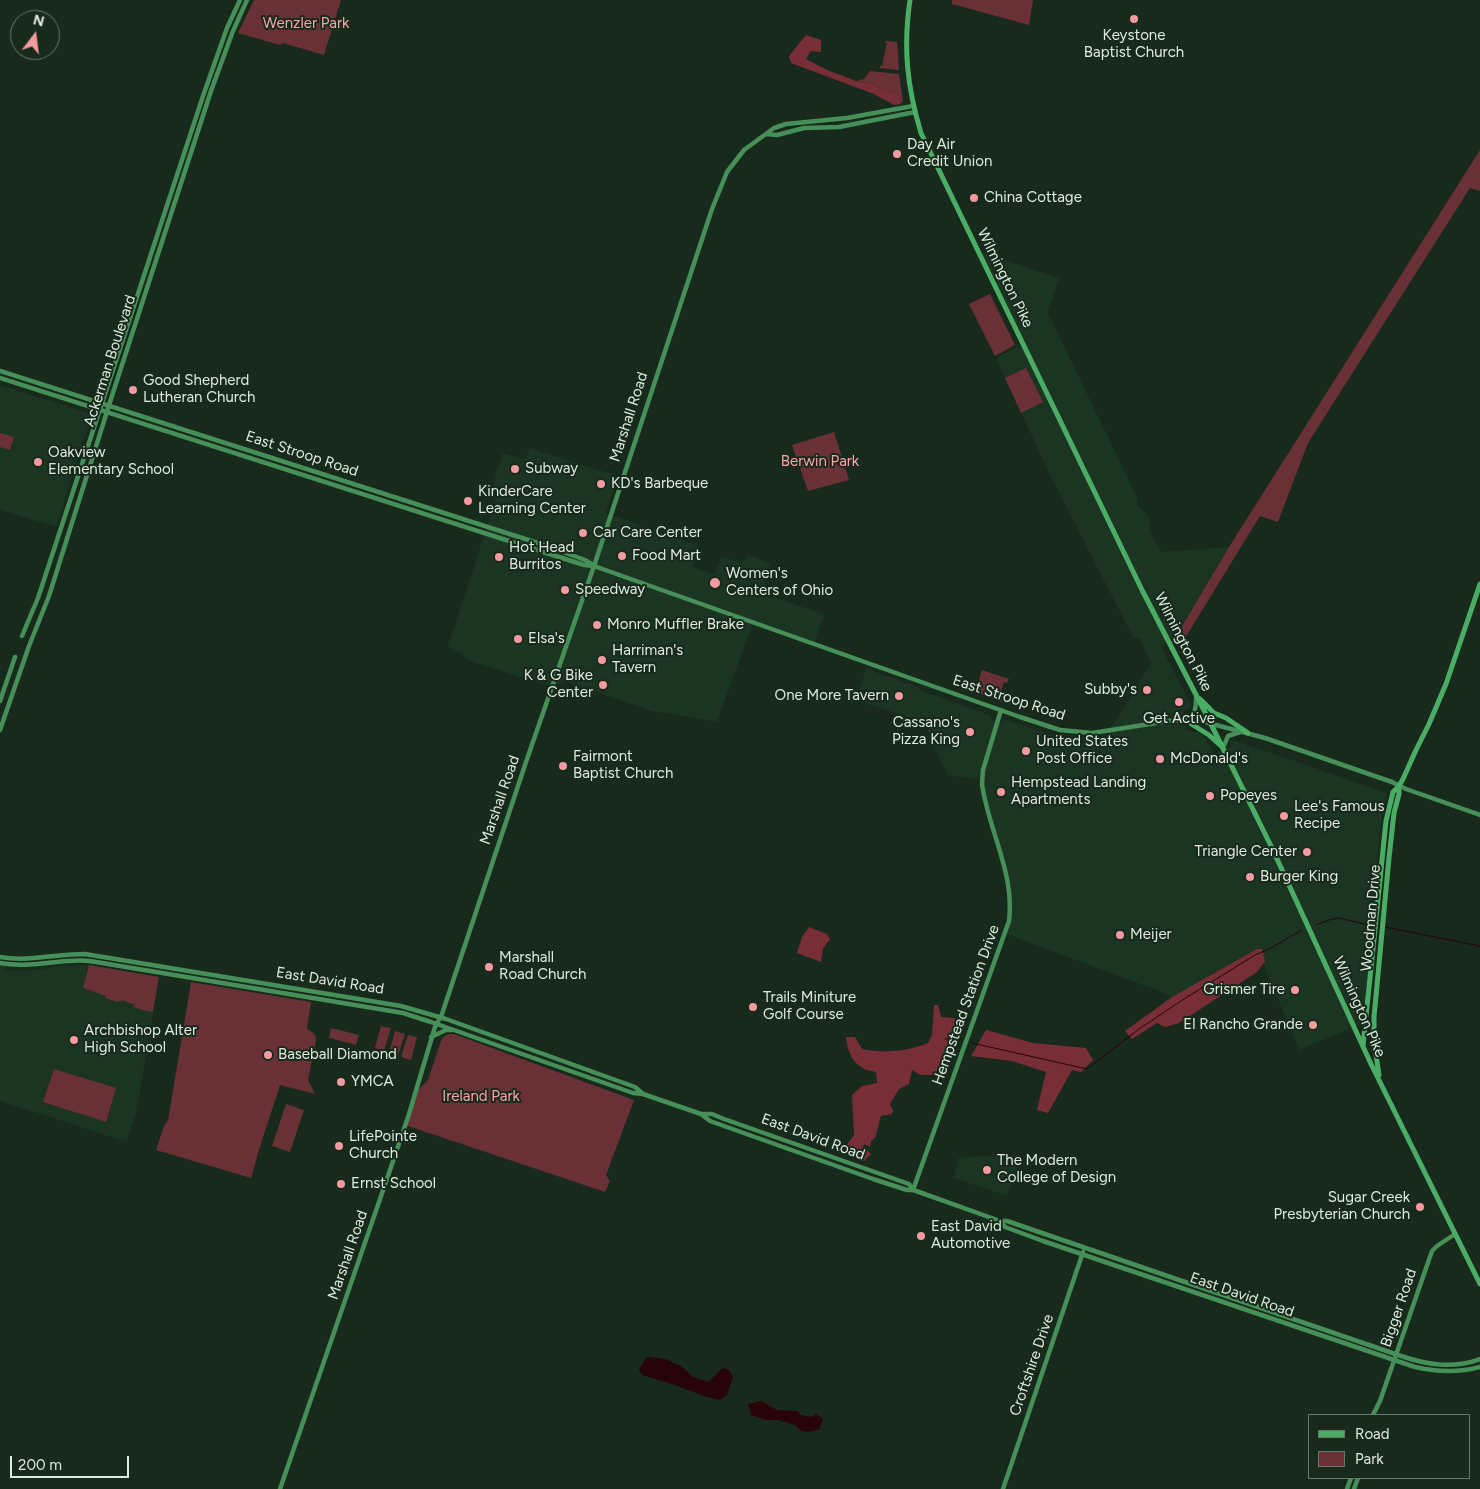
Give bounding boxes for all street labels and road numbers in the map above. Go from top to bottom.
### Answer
street label: Wilmington Pike [973,225,1037,331]
street label: Ackerman Boulevard [80,293,140,429]
street label: Marshall Road [606,370,652,464]
street label: East Stroop Road [243,427,361,481]
street label: Wilmington Pike [1150,590,1216,694]
street label: East Stroop Road [950,671,1068,725]
street label: Marshall Road [476,753,524,847]
street label: Woodman Drive [1357,864,1385,972]
street label: Hempstead Station Drive [929,922,1003,1088]
street label: Wilmington Pike [1329,954,1389,1060]
street label: East David Road [275,964,385,998]
street label: East David Road [759,1110,867,1164]
street label: Marshall Road [324,1208,372,1302]
street label: Bigger Road [1377,1266,1421,1350]
street label: East David Road [1188,1269,1296,1321]
street label: Croftshire Drive [1006,1312,1058,1418]

